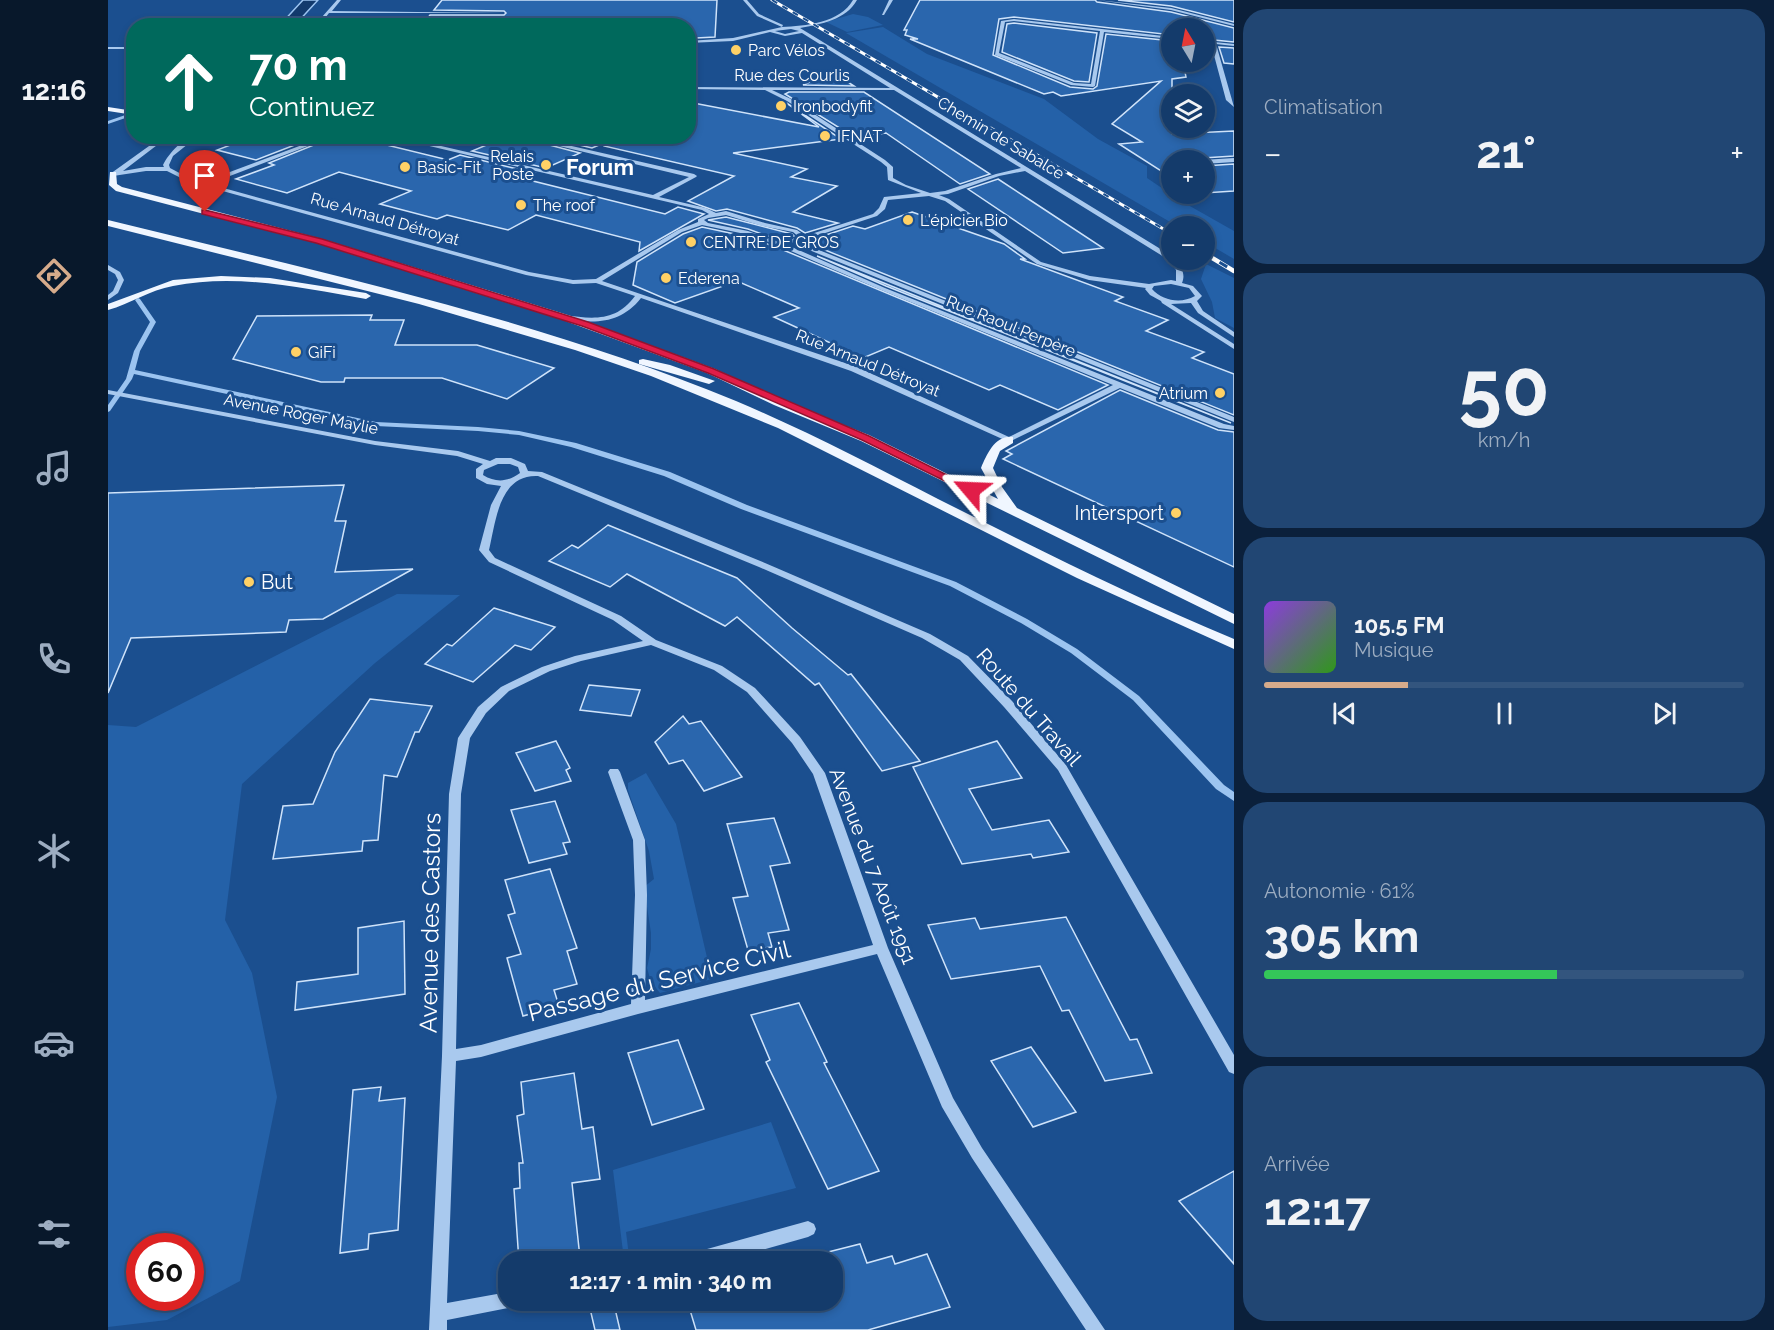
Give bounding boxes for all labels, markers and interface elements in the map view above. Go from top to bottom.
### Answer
north arrow [1161,18,1215,72]
map controls [1161,18,1215,270]
text: 70 m [249,41,348,90]
place label: Parc Vélos [748,41,825,60]
icon: ahead [150,42,228,120]
marker: Parc Vélos [729,43,743,57]
street label: Rue des Courlis [734,66,850,85]
text: 12:16 [22,75,86,106]
button: layers [1161,84,1215,138]
text: Continuez [249,91,375,122]
street label: Chemin de Sabalce [934,93,1068,183]
text: Climatisation [1264,95,1383,119]
place label: Ironbodyfit [793,97,873,116]
marker: Ironbodyfit [774,99,788,113]
text: 21° [1476,126,1536,179]
place label: IFNAT [837,127,882,146]
marker: IFNAT [818,129,832,143]
text: − [1264,134,1282,173]
text: + [1730,134,1744,173]
place label: Relais Poste [490,147,534,184]
pin [179,150,230,212]
button: + [1161,150,1215,204]
district label: Forum [566,154,634,180]
place label: Basic-Fit [417,158,482,177]
marker: Relais Poste [539,158,553,172]
icon: arrive [188,159,221,192]
marker: Basic-Fit [398,160,412,174]
street label: Rue Arnaud Détroyat [308,189,462,250]
place label: The roof [533,196,596,215]
marker: The roof [514,198,528,212]
place label: L'épicier Bio [920,211,1008,230]
marker: L'épicier Bio [901,213,915,227]
button: − [1161,216,1215,270]
place label: CENTRE DE GROS [703,233,839,252]
marker: CENTRE DE GROS [684,235,698,249]
icon: directions [33,255,75,297]
place label: Ederena [678,269,740,288]
marker: Ederena [659,271,673,285]
street label: Rue Raoul Perpère [943,291,1079,361]
street label: Rue Arnaud Détroyat [793,325,944,401]
place label: GiFi [308,343,336,362]
text: 50 [1458,343,1550,434]
marker: GiFi [289,345,303,359]
place label: Atrium [1159,384,1208,403]
marker: Atrium [1213,386,1227,400]
street label: Avenue Roger Maylie [222,390,380,438]
text: km/h [1478,428,1530,452]
icon: music [33,447,75,489]
position arrow [939,458,1003,522]
place label: Intersport [1075,501,1164,525]
marker: Intersport [1169,506,1183,520]
place label: But [261,570,293,594]
marker: But [242,575,256,589]
text: 105.5 FM [1354,612,1445,638]
icon: phone [33,638,75,680]
text: Musique [1354,638,1433,662]
street label: Route du Travail [971,643,1087,771]
icon: previous [1328,697,1361,730]
icon: pause [1488,697,1521,730]
icon: next [1648,697,1681,730]
street label: Avenue du 7 Août 1951 [824,764,922,968]
street label: Avenue des Castors [414,813,446,1033]
icon: climate [33,830,75,872]
text: Autonomie · 61% [1264,879,1415,903]
text: 305 km [1264,910,1419,963]
street label: Passage du Service Civil [525,934,794,1028]
icon: car [33,1022,75,1064]
text: Arrivée [1264,1152,1330,1176]
text: 12:17 [1264,1183,1370,1236]
icon: filters [33,1213,75,1255]
speed limit sign: 60 [126,1233,204,1311]
text: 12:17 · 1 min · 340 m [569,1268,772,1294]

